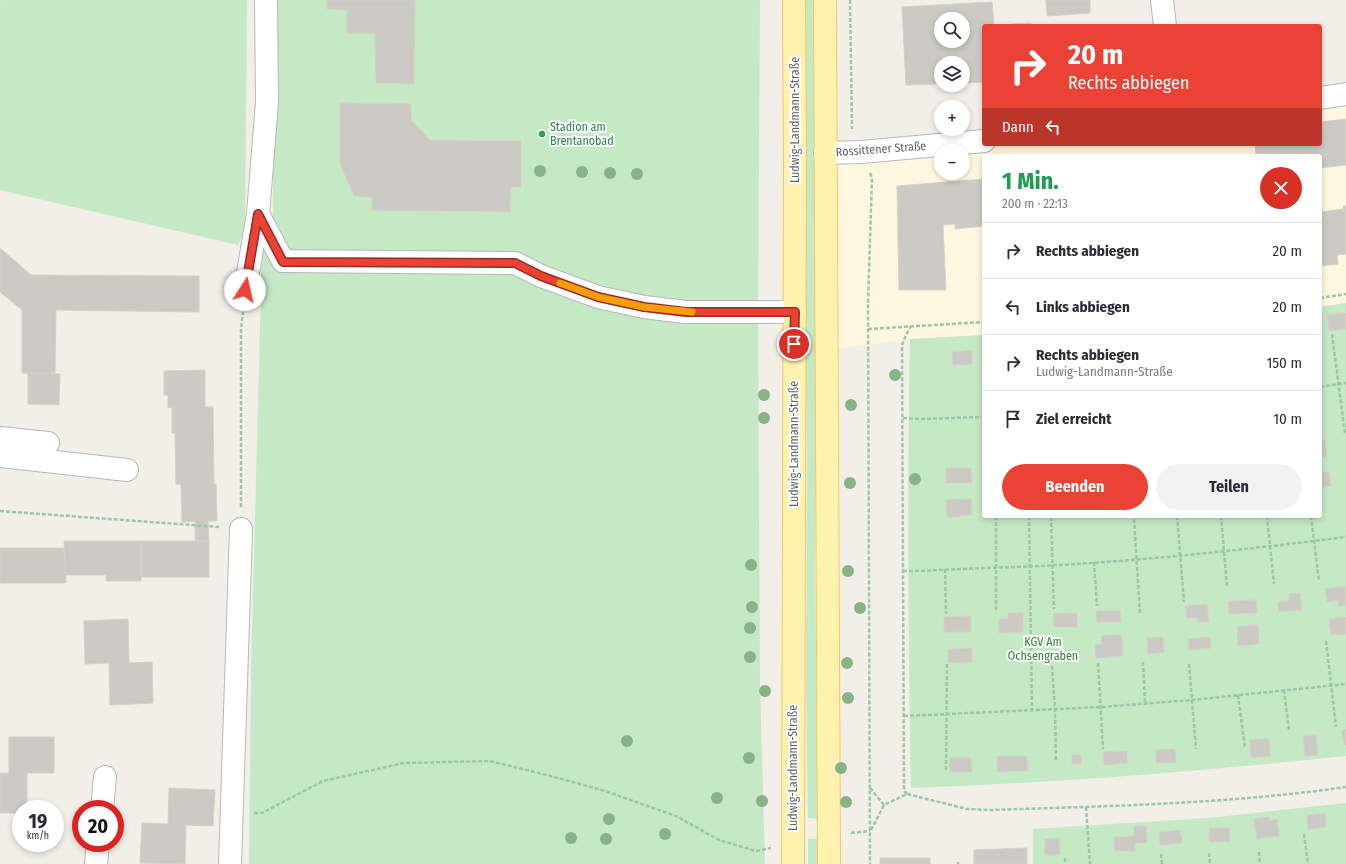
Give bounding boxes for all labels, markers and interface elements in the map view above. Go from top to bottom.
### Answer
map controls [934,12,970,180]
button: search [934,12,970,48]
text: 20 m [1068,38,1123,71]
icon: right [1002,40,1054,92]
button: layers [934,56,970,92]
street label: Ludwig-Landmann-Straße [788,57,802,183]
text: Rechts abbiegen [1068,72,1189,94]
button: + [934,100,970,136]
icon: left [1042,116,1064,138]
text: Dann [1002,118,1034,136]
place label: Stadion am Brentanobad [550,120,614,148]
marker: Stadion am Brentanobad [537,129,547,139]
street label: Rossittener Straße [835,139,927,159]
button: − [934,144,970,180]
text: 1 Min. [1002,167,1059,195]
button: close [1260,167,1302,209]
text: 200 m · 22:13 [1002,196,1068,211]
icon: right [1002,240,1024,262]
text: Rechts abbiegen [1036,242,1139,260]
text: 20 m [1273,242,1302,260]
position arrow [224,269,266,311]
icon: left [1002,296,1024,318]
text: Links abbiegen [1036,298,1130,316]
text: 20 m [1273,298,1302,316]
pin [777,327,811,361]
icon: arrive [783,333,805,355]
text: Rechts abbiegen [1036,346,1139,364]
icon: right [1002,352,1024,374]
text: 150 m [1266,354,1302,372]
text: Ludwig-Landmann-Straße [1036,364,1173,379]
street label: Ludwig-Landmann-Straße [787,381,801,507]
icon: arrive [1002,408,1024,430]
text: Ziel erreicht [1036,410,1111,428]
text: 10 m [1273,410,1302,428]
button: Beenden [1002,464,1148,510]
button: Teilen [1156,464,1302,510]
park label: KGV Am Ochsengraben [1008,635,1078,663]
street label: Ludwig-Landmann-Straße [786,705,800,831]
speed limit sign: 20 [72,800,124,852]
text: 19 [29,809,47,833]
text: km/h [27,830,49,842]

